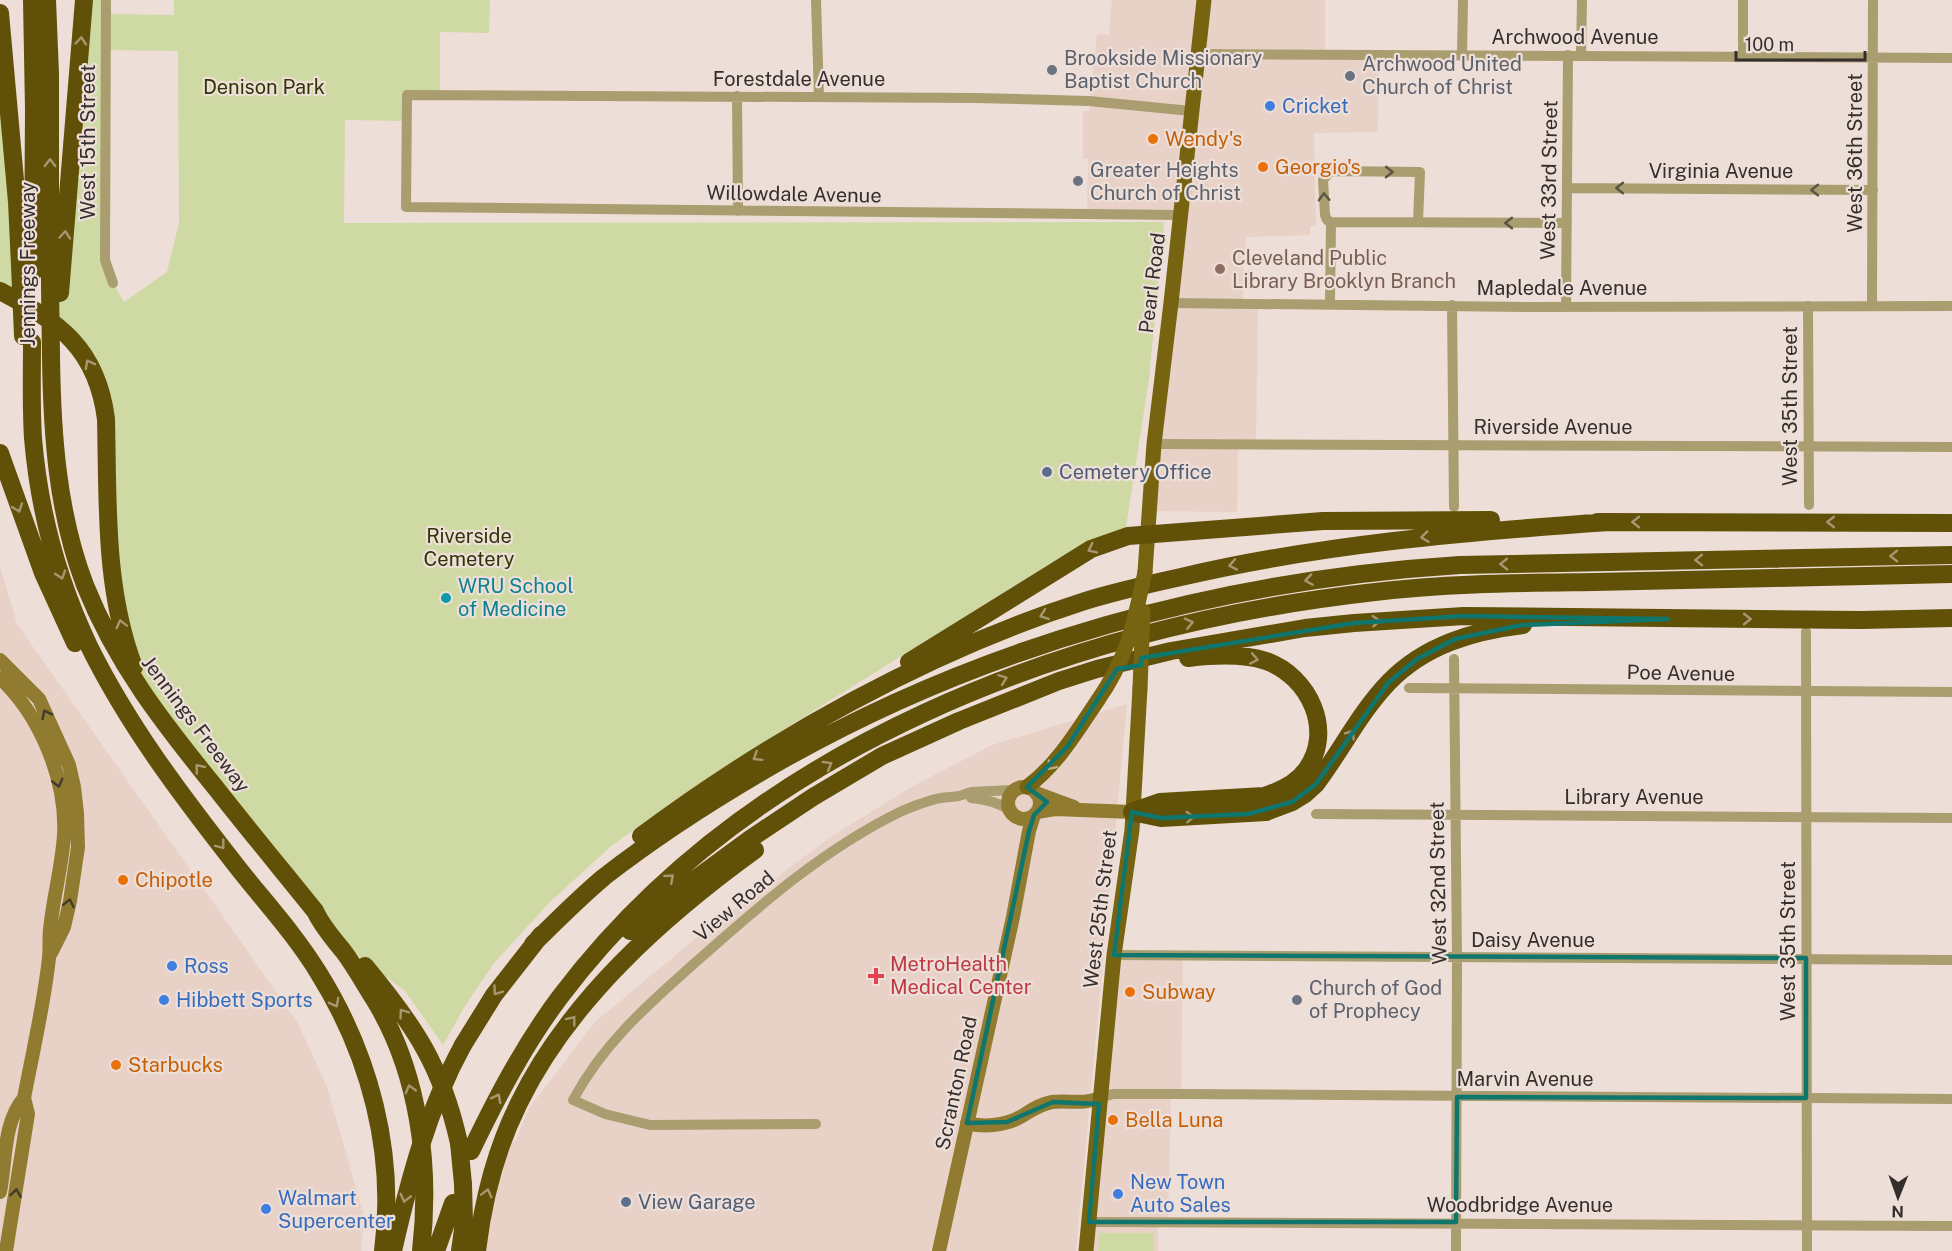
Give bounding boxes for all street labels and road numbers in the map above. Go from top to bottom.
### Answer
street label: Archwood Avenue [1491,25,1659,49]
street label: West 15th Street [76,64,100,220]
street label: Forestdale Avenue [713,67,885,91]
street label: West 36th Street [1843,73,1867,233]
street label: West 33rd Street [1536,100,1562,260]
street label: Virginia Avenue [1649,159,1793,183]
street label: Willowdale Avenue [706,180,882,208]
street label: Jennings Freeway [16,181,40,346]
street label: Pearl Road [1134,231,1170,335]
street label: Mapledale Avenue [1477,276,1647,300]
street label: West 35th Street [1778,326,1802,486]
street label: Riverside Avenue [1473,415,1633,439]
street label: Jennings Freeway [137,651,255,797]
street label: Poe Avenue [1626,660,1736,686]
street label: Library Avenue [1564,785,1704,809]
street label: West 32nd Street [1425,801,1451,965]
street label: West 25th Street [1078,828,1122,990]
street label: West 35th Street [1776,861,1800,1021]
street label: View Road [689,866,779,946]
street label: Daisy Avenue [1471,928,1595,952]
street label: Scranton Road [930,1014,982,1152]
street label: Marvin Avenue [1456,1067,1594,1091]
street label: Woodbridge Avenue [1427,1193,1613,1217]

